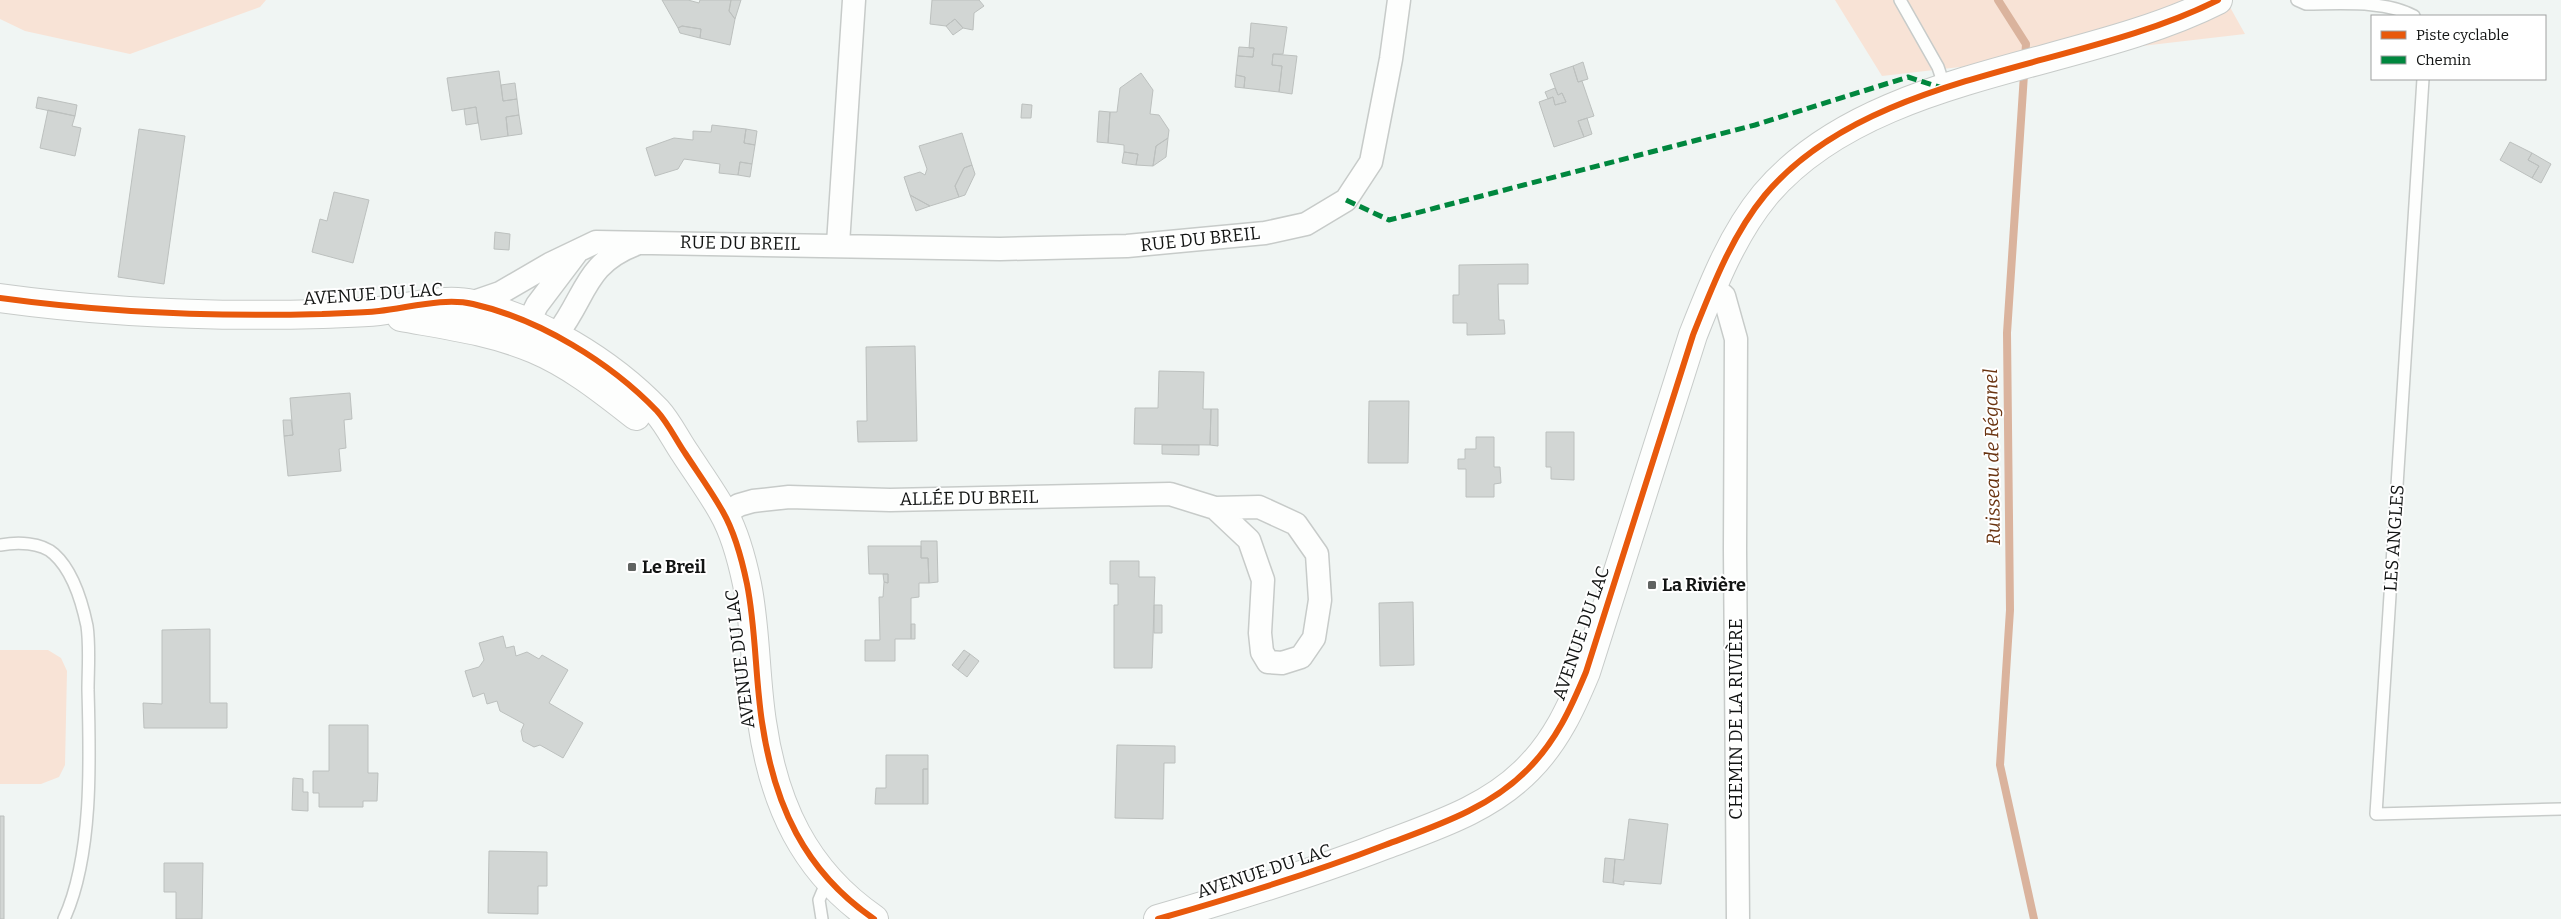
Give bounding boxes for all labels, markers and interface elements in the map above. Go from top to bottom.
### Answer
legend [2371,15,2546,80]
text: Piste cyclable [2416,26,2509,44]
text: Chemin [2416,51,2472,69]
street label: RUE DU BREIL [1139,222,1261,256]
street label: RUE DU BREIL [680,231,800,255]
street label: AVENUE DU LAC [302,278,444,310]
water label: Ruisseau de Réganel [1979,369,2005,545]
street label: LES ANGLES [2379,484,2409,592]
street label: ALLÉE DU BREIL [900,485,1038,510]
place label: Le Breil [642,556,706,578]
marker: Le Breil [626,561,638,573]
street label: AVENUE DU LAC [1548,563,1614,703]
place label: La Rivière [1662,574,1746,596]
marker: La Rivière [1646,579,1658,591]
street label: AVENUE DU LAC [721,588,759,730]
street label: CHEMIN DE LA RIVIÈRE [1724,618,1747,820]
street label: AVENUE DU LAC [1194,839,1334,903]

